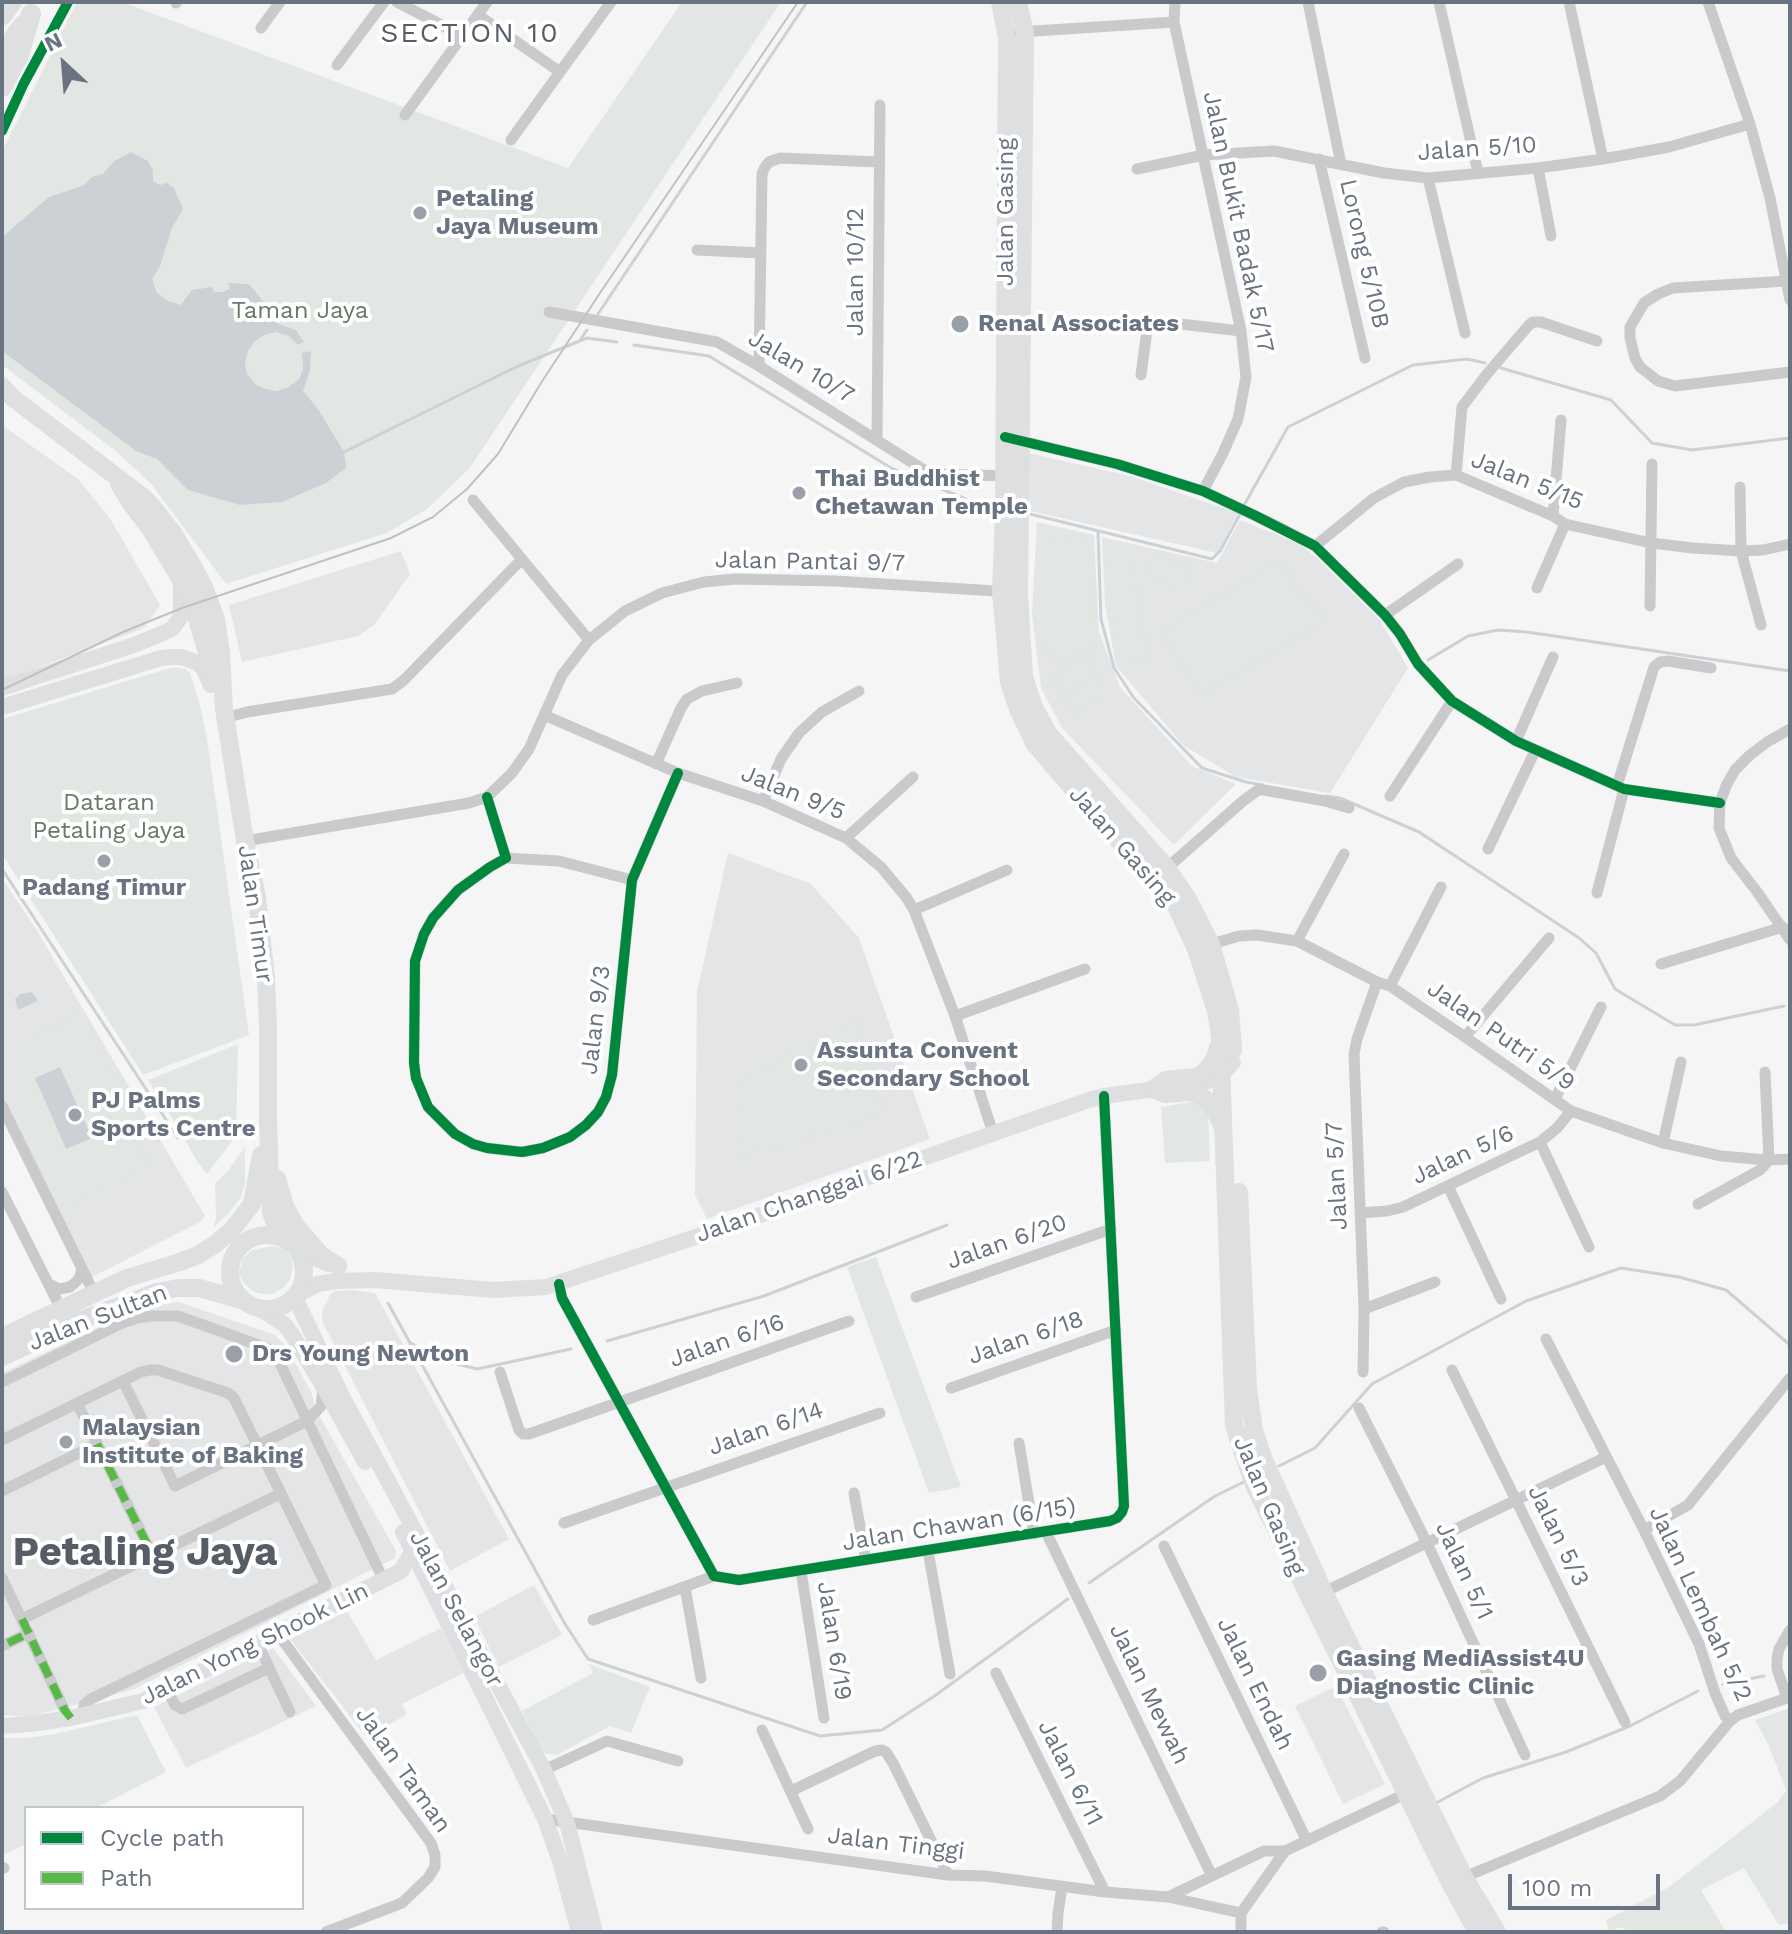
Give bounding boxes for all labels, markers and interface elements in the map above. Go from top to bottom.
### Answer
district label: SECTION 10 [380,17,560,51]
north arrow [24,24,104,104]
text: N [40,27,66,57]
street label: Jalan Bukit Badak 5/17 [1196,89,1280,355]
street label: Jalan 5/10 [1416,130,1538,168]
street label: Jalan Gasing [992,138,1020,286]
street label: Lorong 5/10B [1333,177,1395,331]
place label: Petaling Jaya Museum [436,185,598,241]
marker: Petaling Jaya Museum [411,204,429,222]
street label: Jalan 10/12 [842,208,870,336]
park label: Taman Jaya [232,297,368,325]
place label: Renal Associates [978,310,1179,338]
marker: Renal Associates [949,313,971,335]
street label: Jalan 10/7 [743,324,859,410]
street label: Jalan 5/15 [1467,445,1587,517]
place label: Thai Buddhist Chetawan Temple [815,465,1028,521]
marker: Thai Buddhist Chetawan Temple [790,484,808,502]
street label: Jalan Pantai 9/7 [715,546,905,578]
street label: Jalan 9/5 [737,759,849,827]
street label: Jalan Gasing [1062,781,1182,911]
park label: Dataran Petaling Jaya [33,789,185,845]
street label: Jalan Timur [231,843,279,985]
marker: Padang Timur [95,852,113,870]
place label: Padang Timur [22,874,186,902]
street label: Jalan 9/3 [575,964,617,1076]
street label: Jalan Putri 5/9 [1422,974,1580,1098]
place label: Assunta Convent Secondary School [817,1037,1029,1093]
marker: Assunta Convent Secondary School [792,1056,810,1074]
place label: PJ Palms Sports Centre [91,1087,256,1143]
marker: PJ Palms Sports Centre [66,1106,84,1124]
street label: Jalan 5/6 [1407,1119,1519,1191]
street label: Jalan 5/7 [1320,1121,1354,1231]
street label: Jalan Changgai 6/22 [692,1145,926,1249]
street label: Jalan 6/20 [943,1208,1071,1276]
street label: Jalan Sultan [25,1278,171,1358]
street label: Jalan 6/18 [965,1305,1087,1371]
street label: Jalan 6/16 [666,1308,788,1374]
place label: Drs Young Newton [252,1340,469,1368]
marker: Drs Young Newton [223,1343,245,1365]
street label: Jalan 6/14 [705,1396,827,1462]
place label: Malaysian Institute of Baking [82,1414,303,1470]
street label: Jalan Gasing [1227,1432,1311,1580]
marker: Malaysian Institute of Baking [57,1433,75,1451]
street label: Jalan 5/3 [1521,1481,1595,1591]
street label: Jalan Chawan (6/15) [840,1492,1078,1558]
street label: Jalan Lembah 5/2 [1642,1502,1758,1706]
street label: Jalan 5/1 [1429,1518,1499,1624]
street label: Jalan Selangor [403,1526,509,1692]
district label: Petaling Jaya [13,1529,277,1577]
street label: Jalan Yong Shook Lin [137,1576,373,1712]
street label: Jalan 6/19 [810,1580,858,1702]
street label: Jalan Endah [1210,1613,1300,1755]
street label: Jalan Mewah [1103,1619,1195,1769]
place label: Gasing MediAssist4U Diagnostic Clinic [1336,1645,1584,1701]
marker: Gasing MediAssist4U Diagnostic Clinic [1307,1662,1329,1684]
street label: Jalan Taman [349,1701,457,1839]
street label: Jalan 6/11 [1031,1715,1109,1831]
legend [24,1806,304,1910]
street label: Jalan Tinggi [826,1821,966,1867]
text: Cycle path [100,1824,225,1852]
scale bar [1512,1858,1664,1908]
text: Path [100,1864,153,1892]
text: 100 m [1522,1874,1592,1902]

